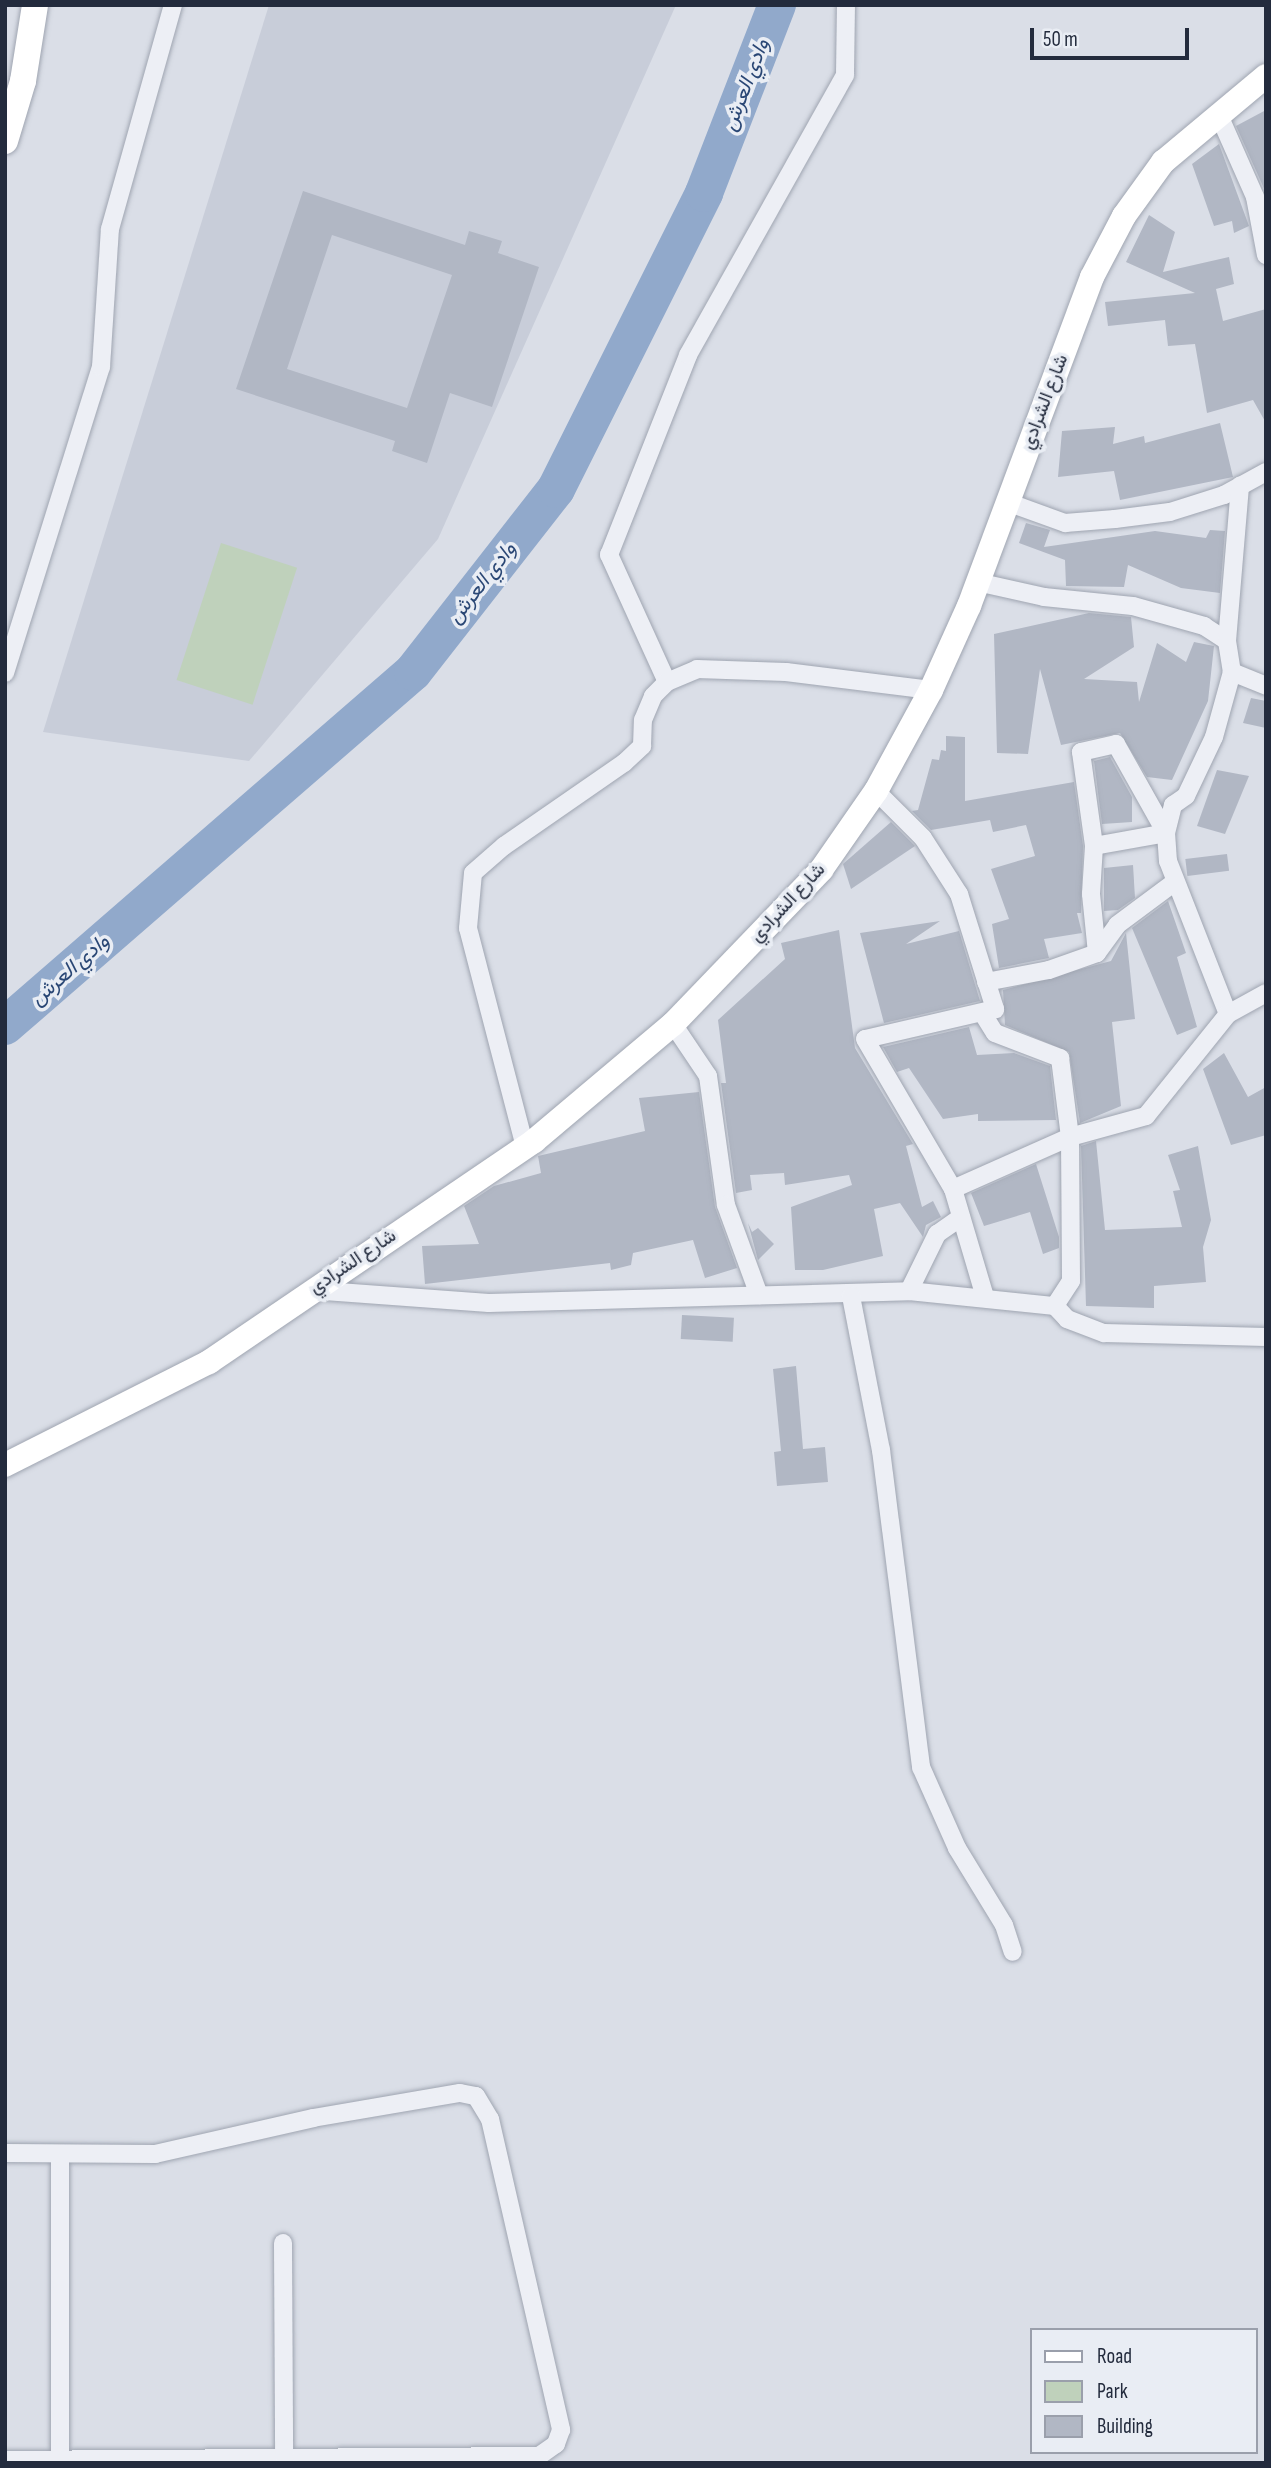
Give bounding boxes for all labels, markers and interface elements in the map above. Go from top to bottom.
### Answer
scale bar [1033,14,1192,58]
text: 50 m [1043,27,1078,52]
water label: وادي العرش [717,35,775,135]
street label: شارع الشرادي [1016,351,1074,453]
water label: وادي العرش [442,537,522,629]
street label: شارع الشرادي [746,859,830,947]
water label: وادي العرش [25,929,115,1011]
street label: شارع الشرادي [305,1225,401,1299]
legend [1030,2328,1257,2454]
text: Road [1097,2344,1132,2369]
text: Park [1097,2379,1128,2404]
text: Building [1097,2414,1153,2439]

